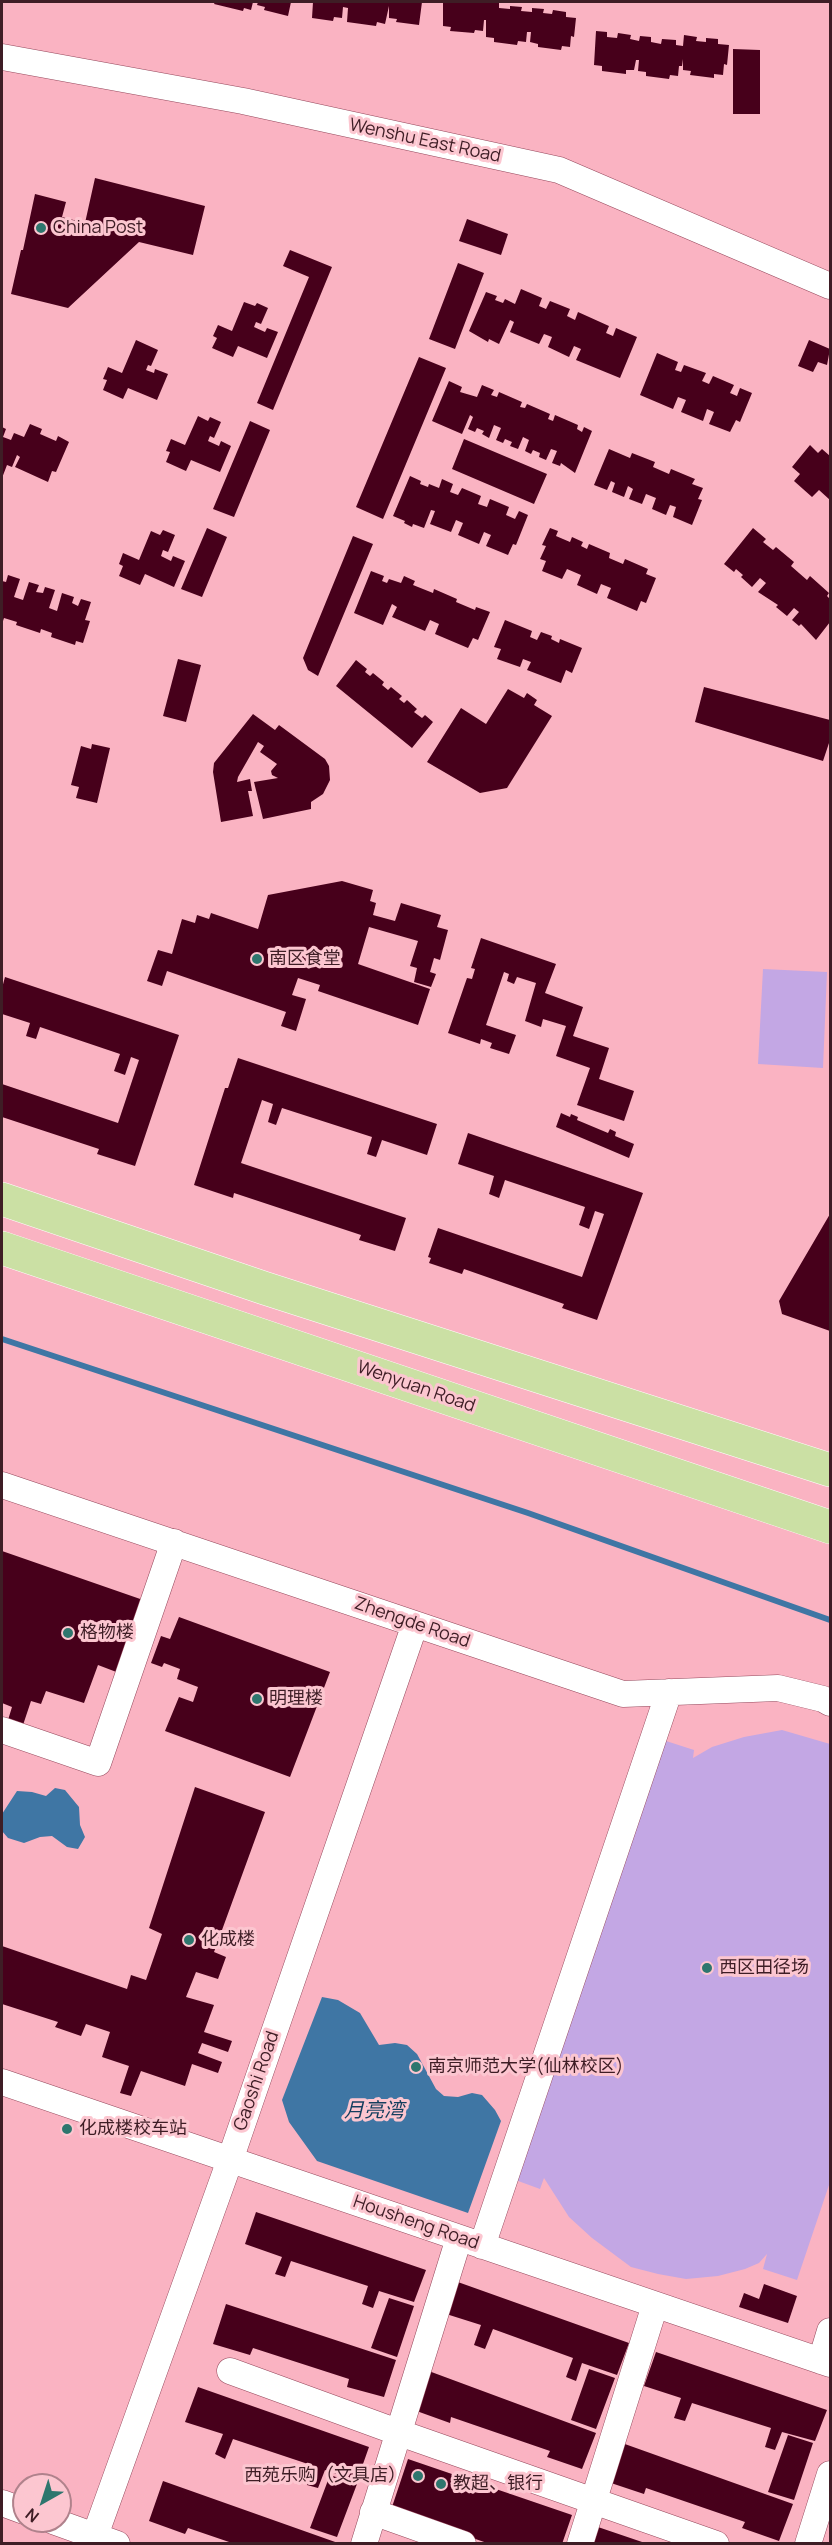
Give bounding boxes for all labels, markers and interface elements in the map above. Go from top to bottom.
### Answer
street label: Wenshu East Road [347,114,503,168]
place label: China Post [53,217,143,239]
marker: China Post [34,221,48,235]
place label: 南区食堂 [269,948,341,970]
marker: 南区食堂 [250,952,264,966]
street label: Wenyuan Road [354,1357,478,1417]
street label: Zhengde Road [351,1593,473,1653]
place label: 格物楼 [80,1622,134,1644]
marker: 格物楼 [61,1626,75,1640]
place label: 明理楼 [269,1688,323,1710]
marker: 明理楼 [250,1692,264,1706]
place label: 化成楼 [201,1929,255,1951]
marker: 化成楼 [182,1933,196,1947]
place label: 西区田径场 [719,1957,809,1979]
marker: 西区田径场 [700,1961,714,1975]
street label: Gaoshi Road [230,2028,284,2134]
place label: 南京师范大学(仙林校区) [428,2056,623,2078]
marker: 南京师范大学(仙林校区) [409,2060,423,2074]
water label: 月亮湾 [344,2099,404,2123]
place label: 化成楼校车站 [79,2118,187,2140]
marker: 化成楼校车站 [60,2122,74,2136]
street label: Housheng Road [350,2191,482,2255]
place label: 西苑乐购（文具店） [244,2465,406,2487]
marker: 西苑乐购（文具店） [411,2469,425,2483]
north arrow [12,2473,72,2533]
place label: 教超、银行 [453,2473,543,2495]
marker: 教超、银行 [434,2477,448,2491]
text: N [21,2503,43,2528]

